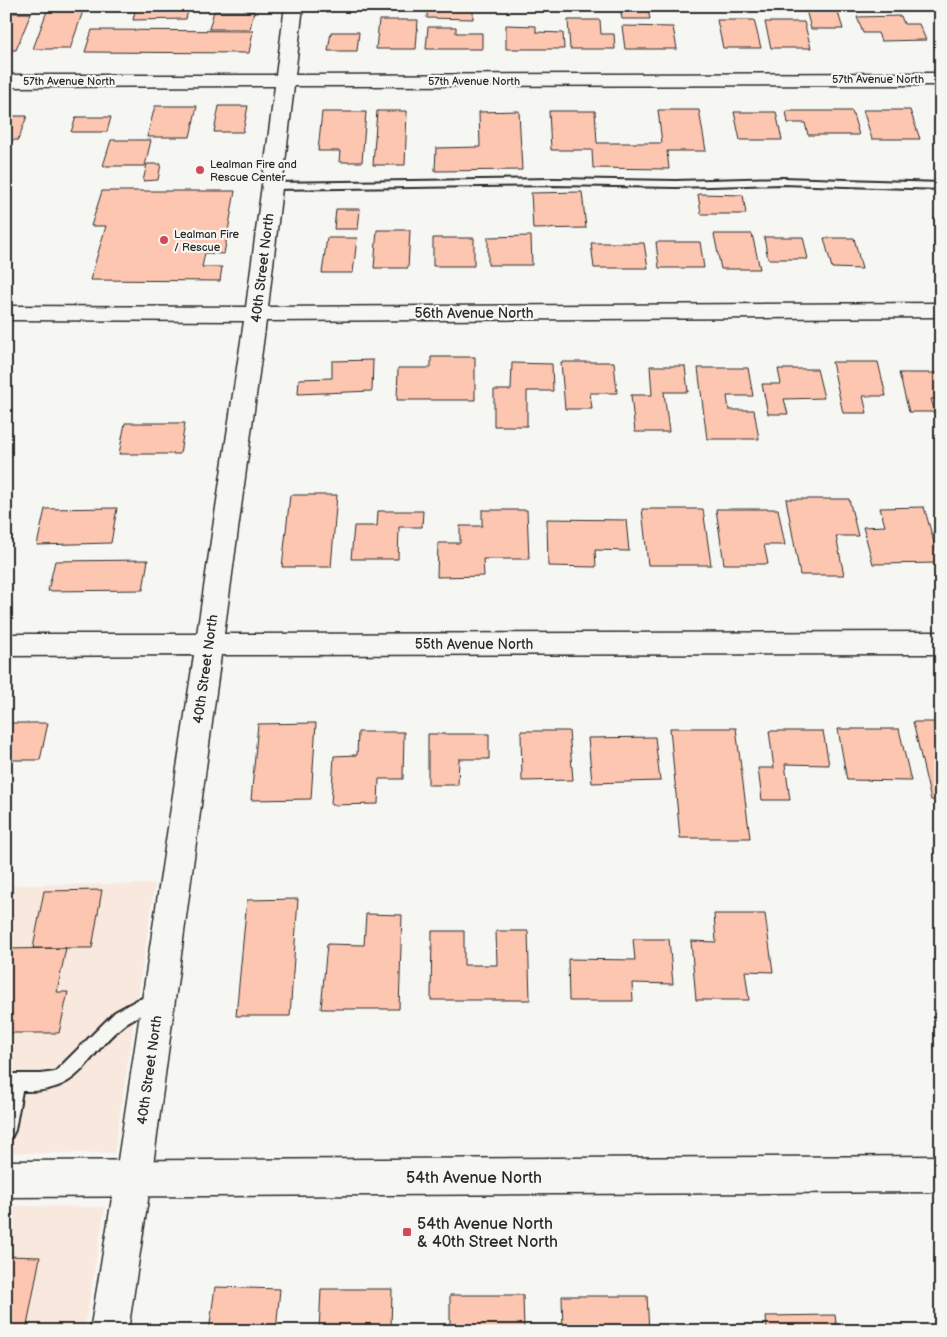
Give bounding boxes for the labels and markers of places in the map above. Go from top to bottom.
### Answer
place label: Lealman Fire and Rescue Center [210,158,297,184]
marker: Lealman Fire and Rescue Center [194,164,206,176]
place label: Lealman Fire / Rescue [174,228,240,254]
marker: Lealman Fire / Rescue [158,234,170,246]
place label: 54th Avenue North & 40th Street North [417,1215,558,1252]
marker: 54th Avenue North & 40th Street North [401,1226,413,1238]

